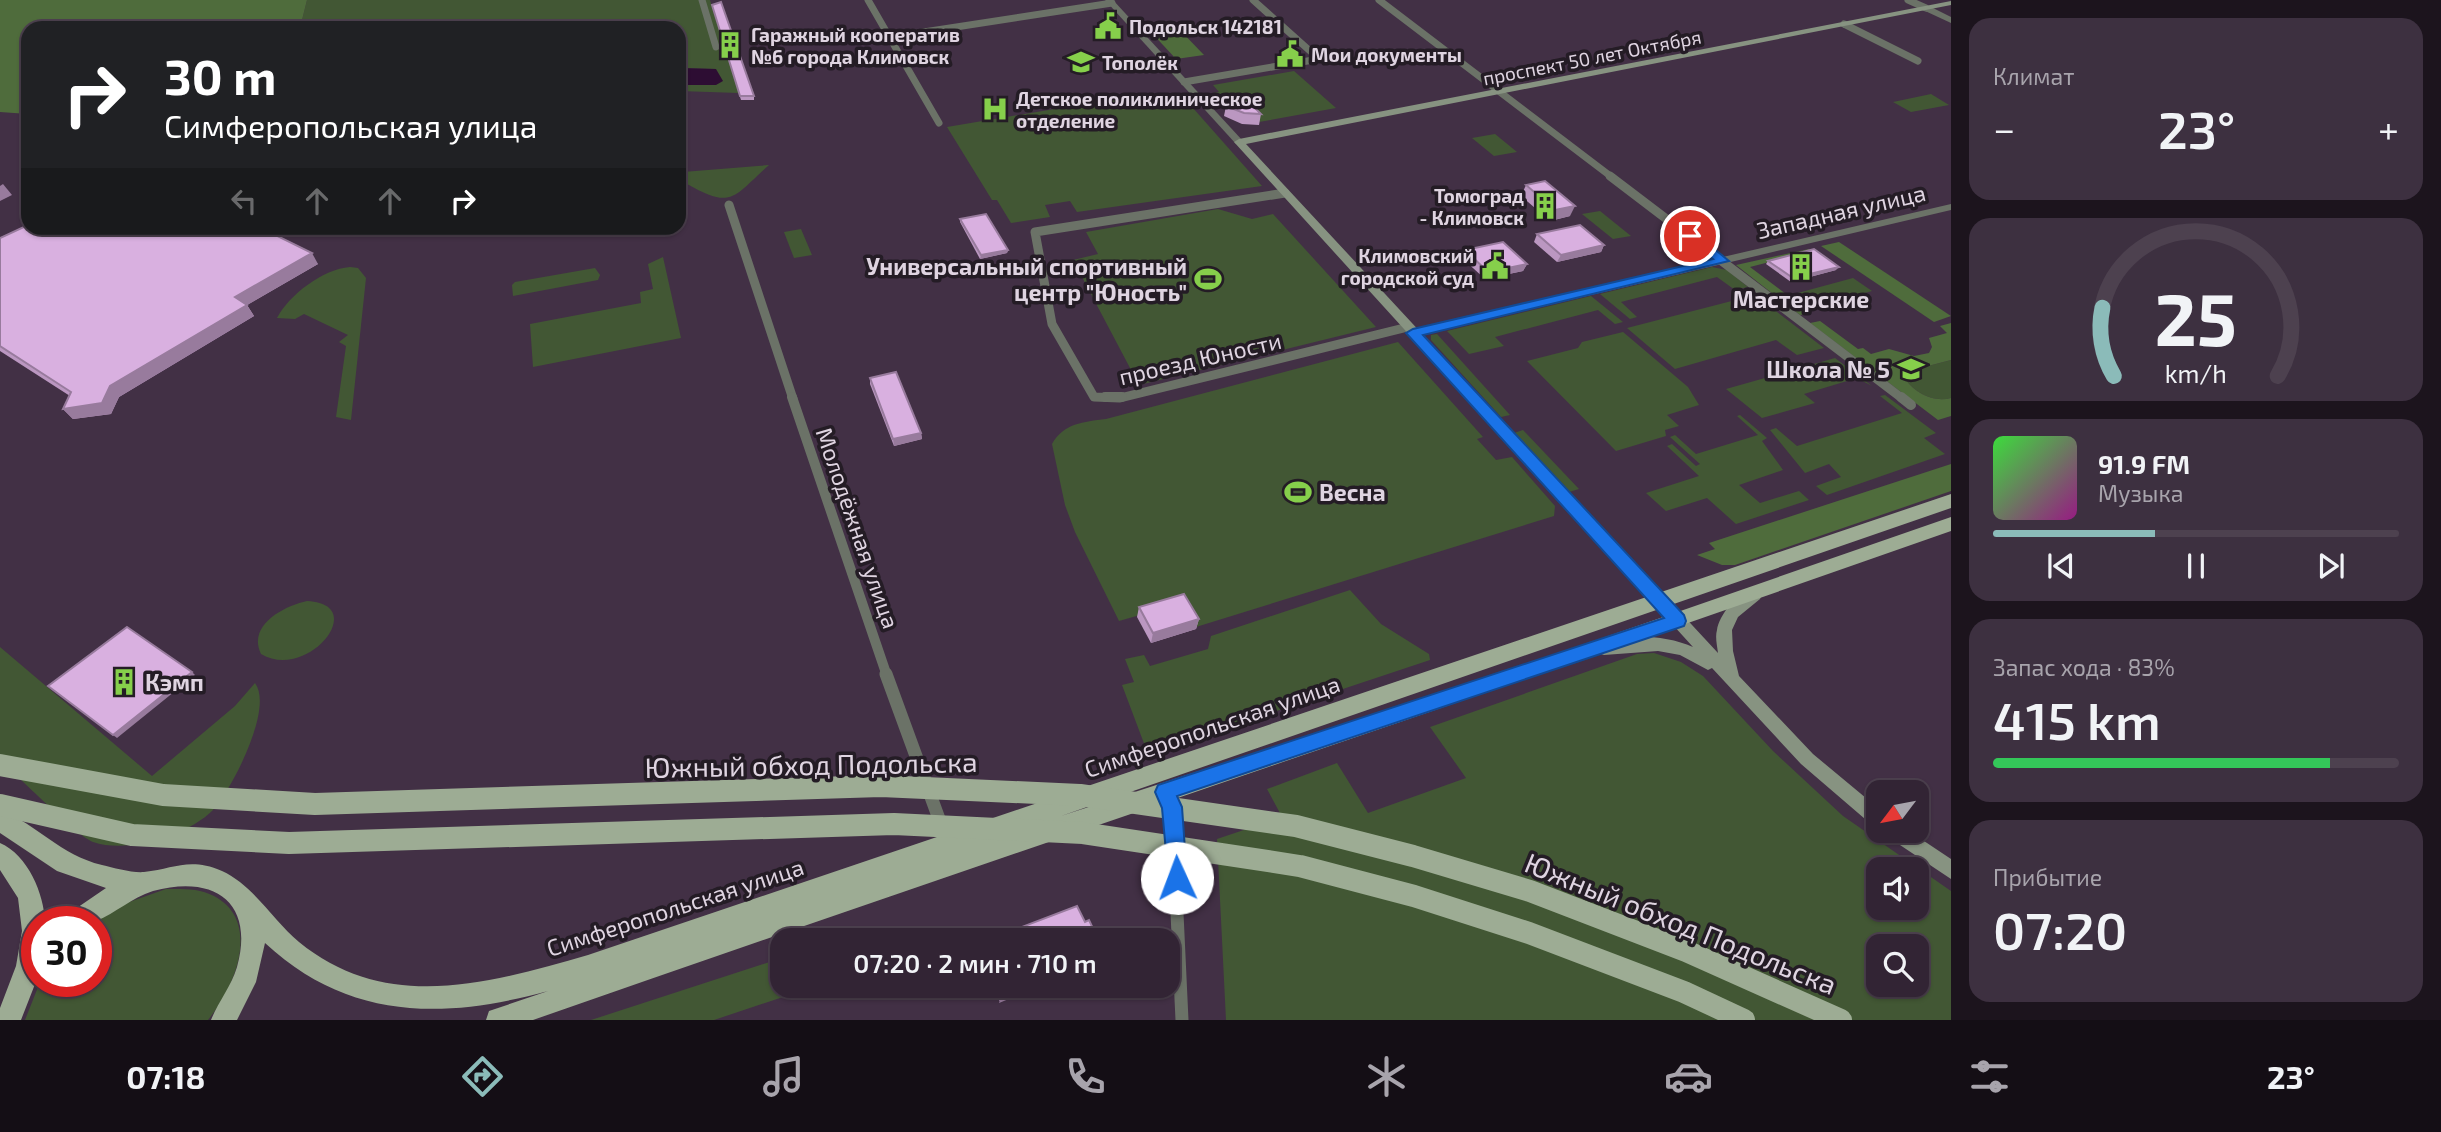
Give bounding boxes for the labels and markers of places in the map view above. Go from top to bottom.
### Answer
public building icon: Подольск 142181 [1093,11,1123,41]
place label: Подольск 142181 [1129,15,1282,38]
place label: Гаражный кооператив №6 города Климовск [751,23,960,68]
building icon: Гаражный кооператив №6 города Климовск [715,30,745,60]
public building icon: Мои документы [1275,39,1305,69]
place label: Мои документы [1311,43,1462,66]
school or university icon: Тополёк [1066,47,1096,77]
place label: Тополёк [1102,51,1178,74]
place label: Детское поликлиническое отделение [1016,87,1263,132]
hospital icon: Детское поликлиническое отделение [980,94,1010,124]
place label: Томоград - Климовск [1420,184,1524,229]
building icon: Томоград - Климовск [1530,191,1560,221]
pin [1660,206,1720,266]
place label: Климовский городской суд [1341,244,1474,289]
public building icon: Климовский городской суд [1480,251,1510,281]
place label: Универсальный спортивный центр "Юность" [866,252,1187,306]
building icon: Мастерские [1786,252,1816,282]
sports icon: Универсальный спортивный центр "Юность" [1193,264,1223,294]
place label: Мастерские [1733,285,1869,313]
school or university icon: Школа № 5 [1896,354,1926,384]
place label: Школа № 5 [1766,355,1890,383]
sports icon: Весна [1283,477,1313,507]
place label: Весна [1319,478,1386,506]
building icon: Кэмп [109,667,139,697]
place label: Кэмп [145,668,204,696]

